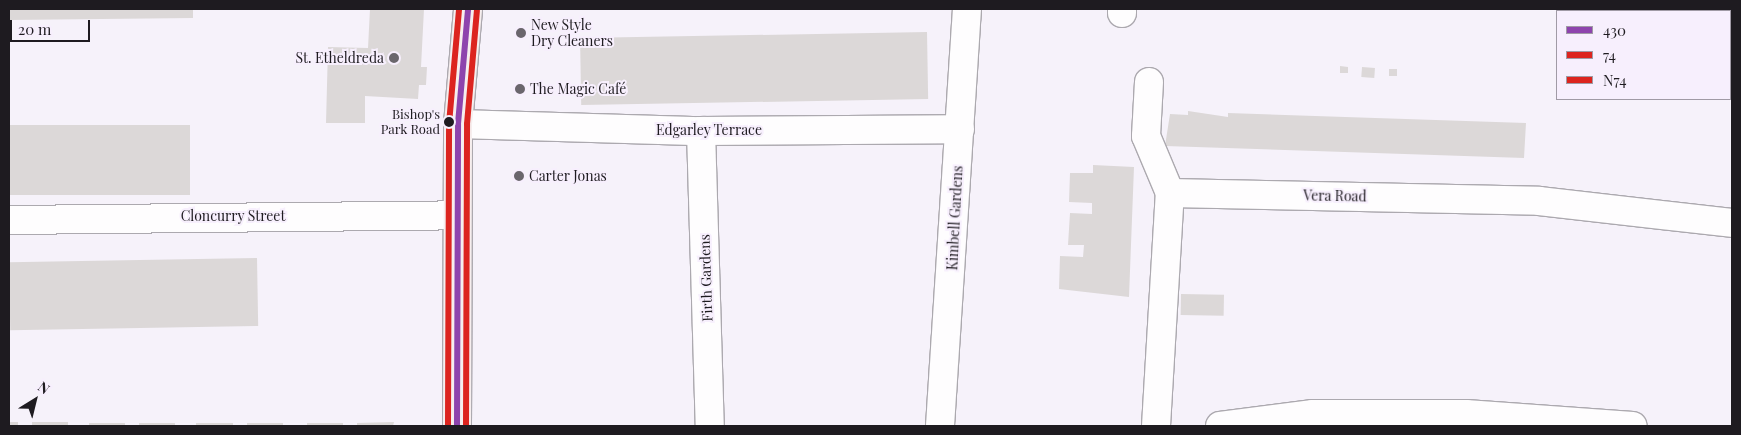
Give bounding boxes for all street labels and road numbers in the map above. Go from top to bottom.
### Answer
street label: Edgarley Terrace [656,122,762,138]
street label: Kimbell Gardens [944,165,966,271]
street label: Vera Road [1303,187,1367,205]
street label: Cloncurry Street [180,208,286,224]
street label: Firth Gardens [696,234,716,322]

